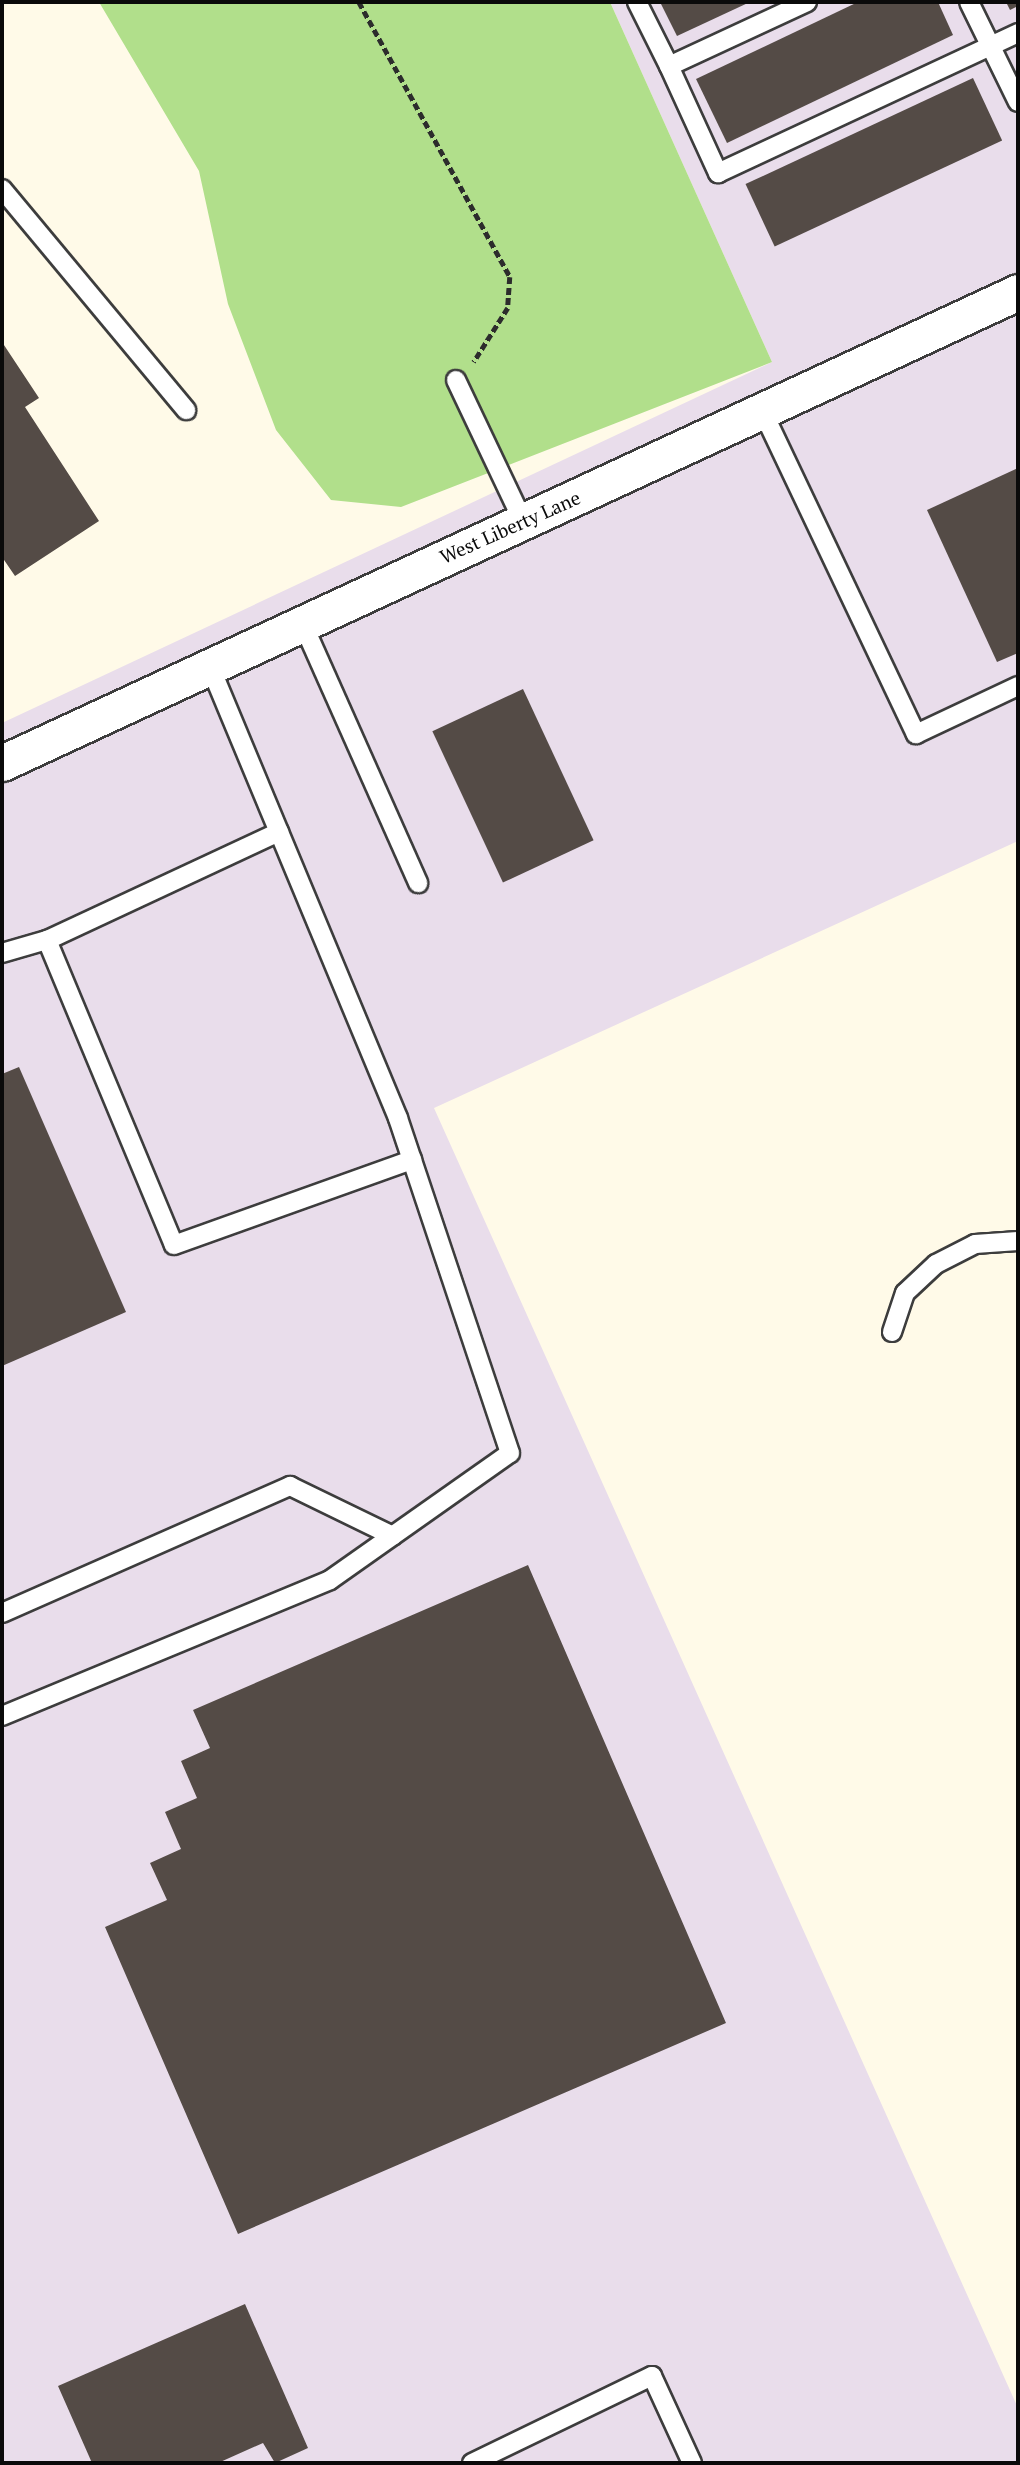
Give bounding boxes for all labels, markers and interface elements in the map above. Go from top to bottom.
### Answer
street label: West Liberty Lane [436,486,584,568]

